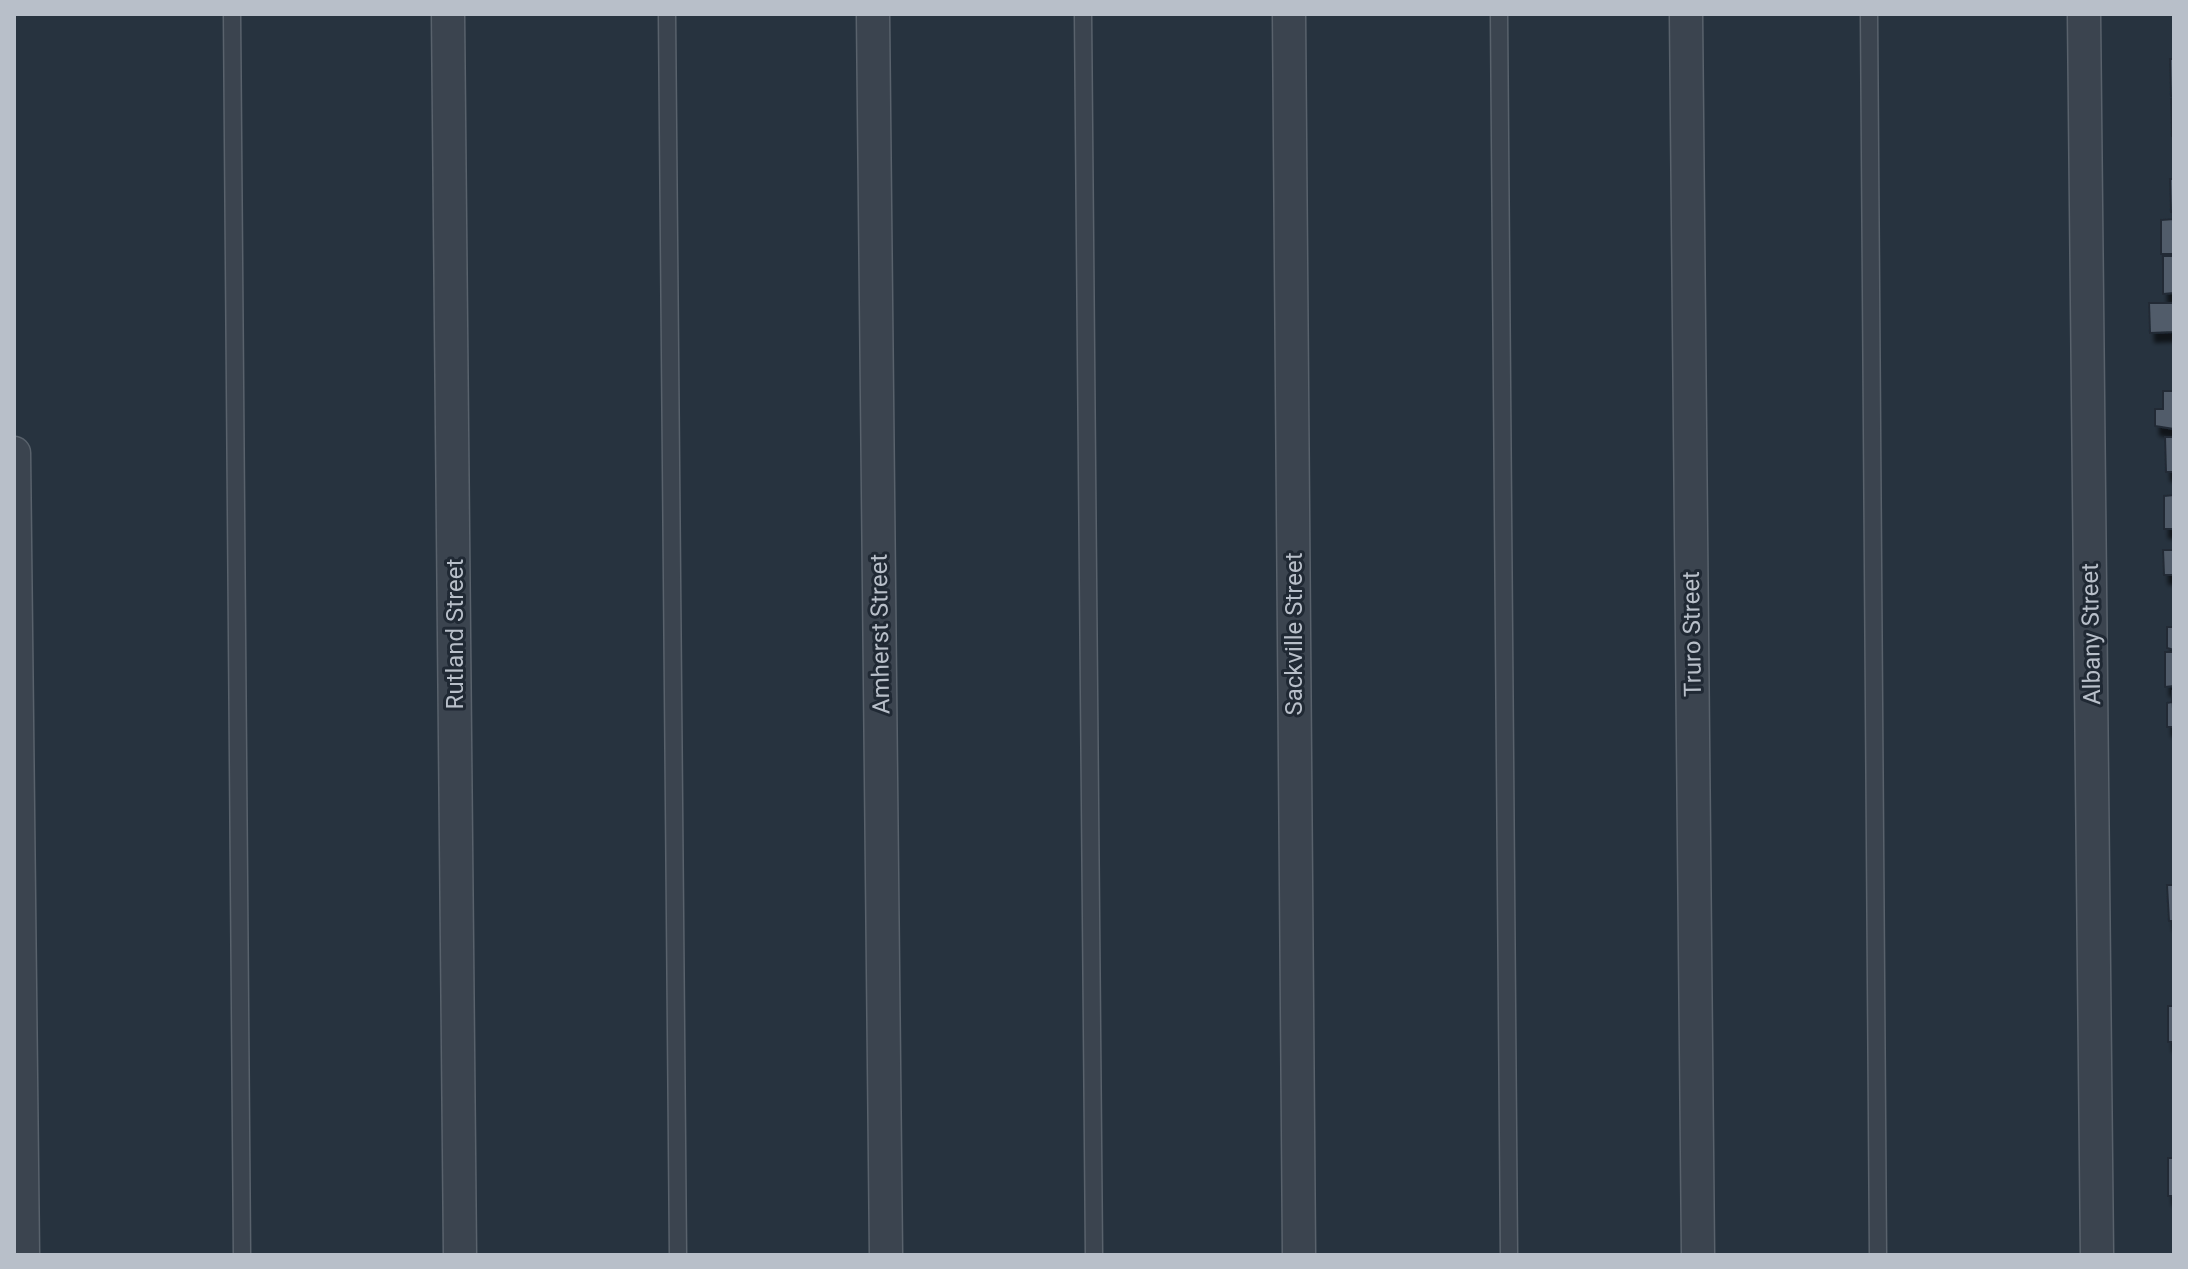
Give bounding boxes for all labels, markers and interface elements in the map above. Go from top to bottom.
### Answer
street label: Sackville Street [1280,552,1308,716]
street label: Amherst Street [865,553,895,714]
street label: Rutland Street [441,558,469,709]
street label: Albany Street [2076,563,2106,705]
street label: Truro Street [1677,571,1707,697]

